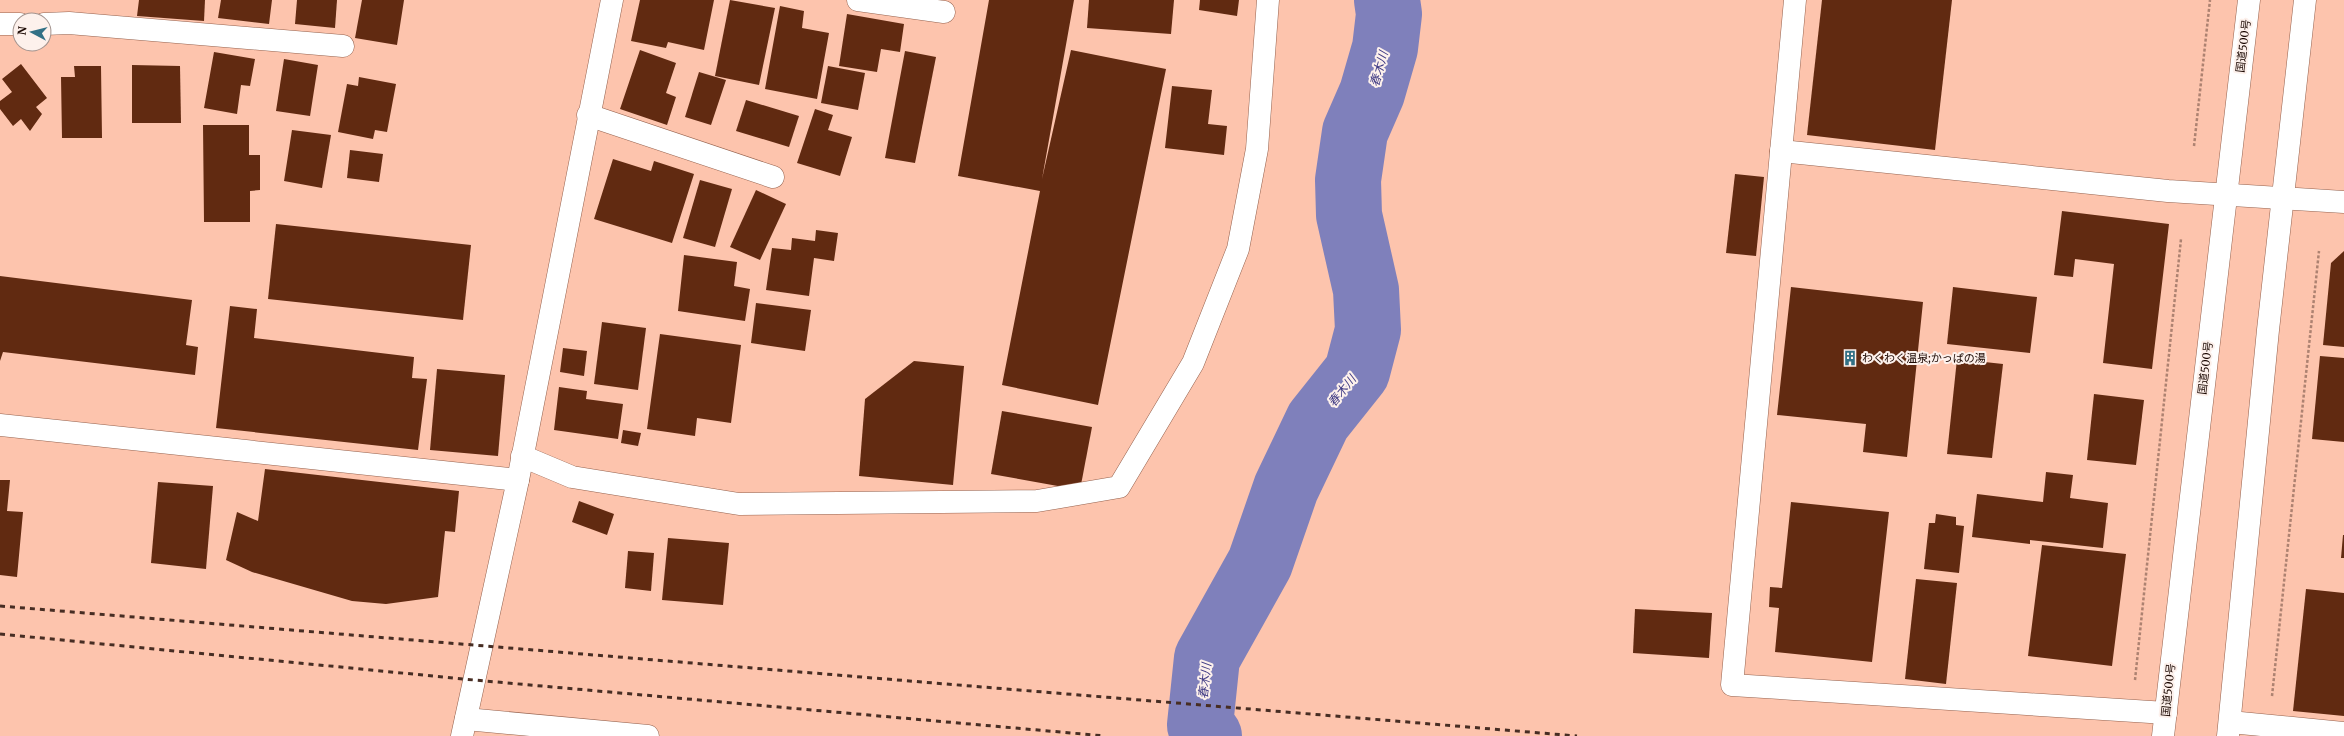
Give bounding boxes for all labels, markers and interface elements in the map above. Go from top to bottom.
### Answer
north arrow [12,12,52,52]
street label: 国道500号 [2233,19,2253,73]
text: N [15,25,30,36]
water label: 春木川 [1366,48,1391,88]
street label: 国道500号 [2195,341,2215,395]
building icon: わくわく温泉;かっぱの湯 [1841,349,1859,367]
place label: わくわく温泉;かっぱの湯 [1862,351,1986,365]
water label: 春木川 [1324,370,1360,409]
water label: 春木川 [1195,660,1214,700]
street label: 国道500号 [2158,663,2178,717]

